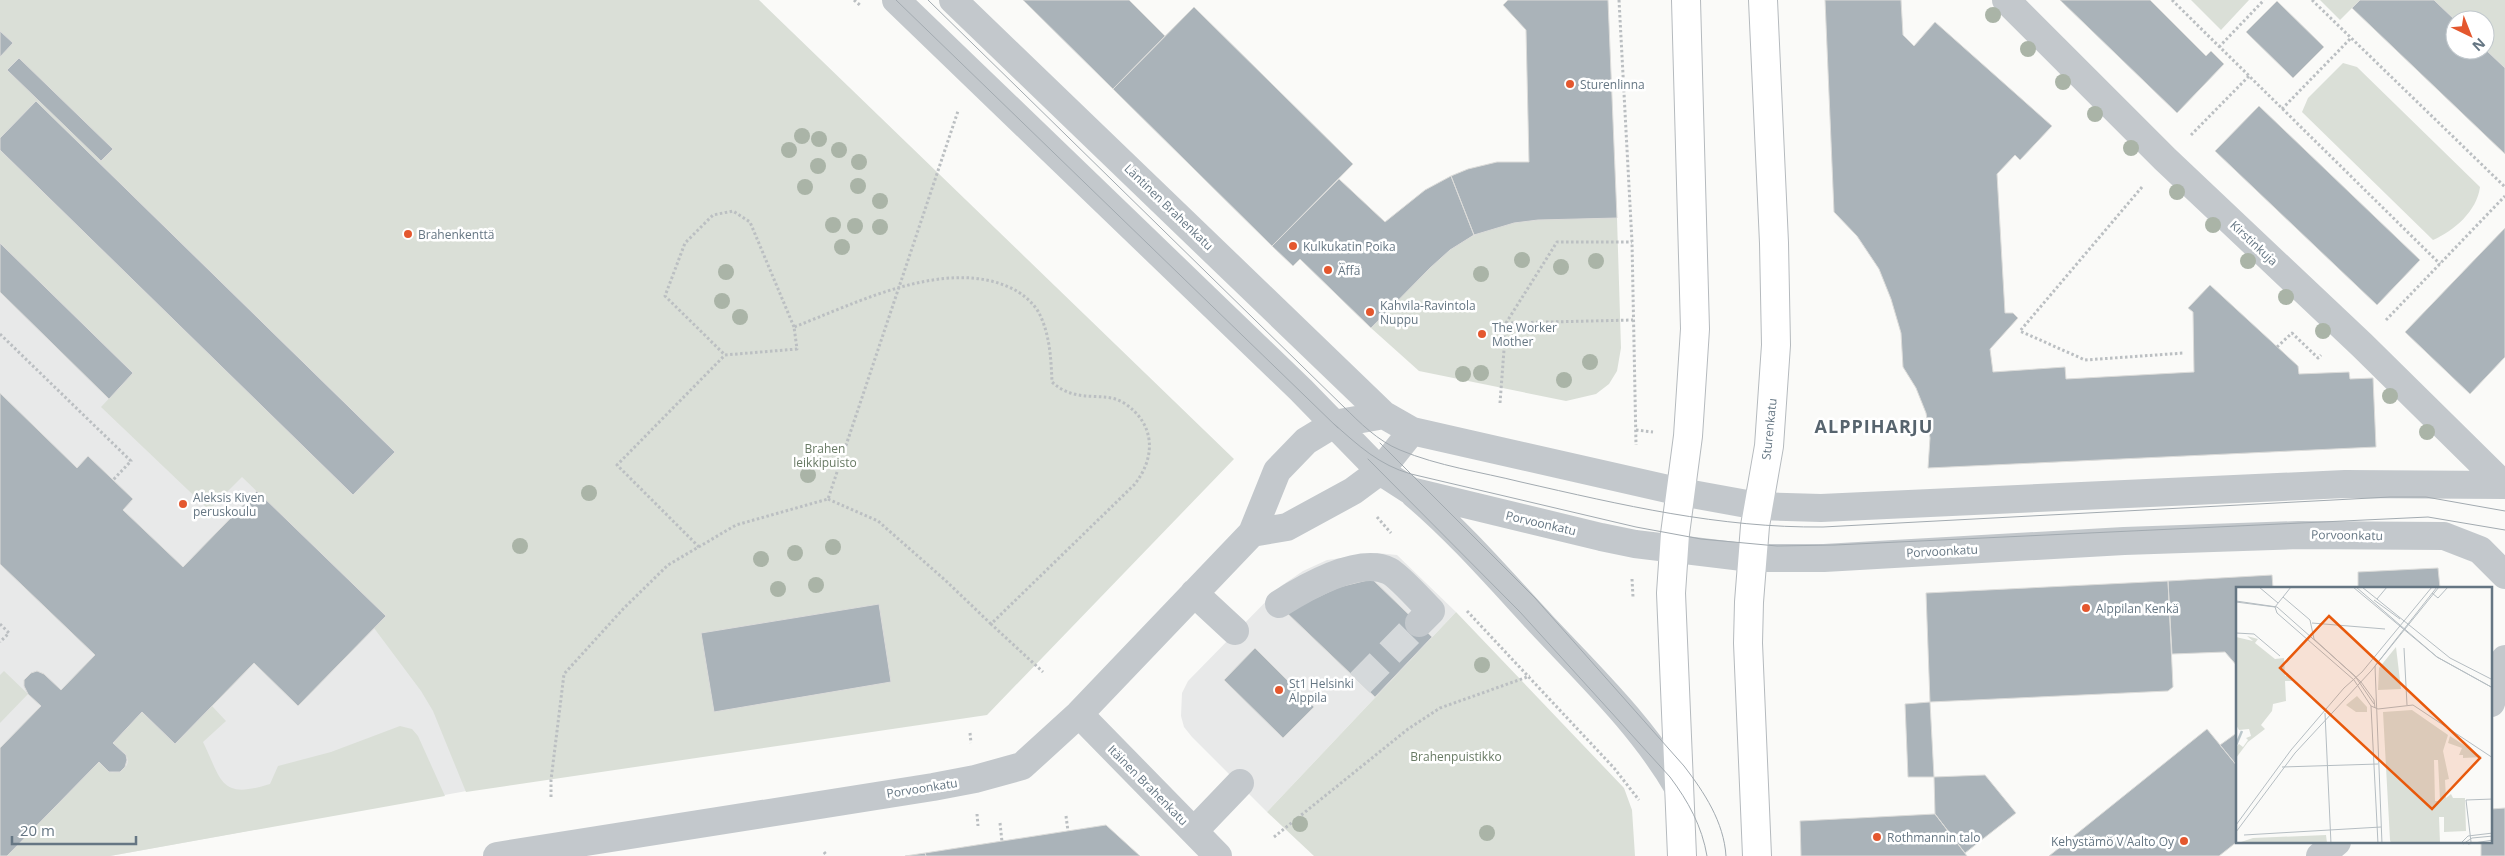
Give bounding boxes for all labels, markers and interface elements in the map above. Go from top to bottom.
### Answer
north arrow [2445,10,2495,60]
text: N [2469,34,2490,56]
place label: Sturenlinna [1580,76,1645,93]
marker: Sturenlinna [1564,78,1576,90]
street label: Läntinen Brahenkatu [1121,160,1217,254]
street label: Kirstinkuja [2227,217,2281,269]
place label: Brahenkenttä [418,226,494,243]
marker: Brahenkenttä [402,228,414,240]
place label: Kulkukatin Poika [1303,238,1396,255]
marker: Kulkukatin Poika [1287,240,1299,252]
place label: Äffä [1338,262,1360,279]
marker: Äffä [1322,264,1334,276]
place label: Kahvila-Ravintola Nuppu [1380,297,1476,328]
marker: Kahvila-Ravintola Nuppu [1364,306,1376,318]
place label: The Worker Mother [1492,319,1557,350]
marker: The Worker Mother [1476,328,1488,340]
street label: Sturenkatu [1757,397,1781,461]
district label: ALPPIHARJU [1815,414,1933,438]
park label: Brahen leikkipuisto [793,440,857,471]
place label: Aleksis Kiven peruskoulu [193,489,265,520]
marker: Aleksis Kiven peruskoulu [177,498,189,510]
street label: Porvoonkatu [1504,507,1578,539]
street label: Porvoonkatu [2311,526,2383,544]
street label: Porvoonkatu [1906,541,1978,561]
inset map [2236,587,2492,844]
place label: Alppilan Kenkä [2096,600,2179,617]
marker: Alppilan Kenkä [2080,602,2092,614]
place label: St1 Helsinki Alppila [1289,675,1354,706]
marker: St1 Helsinki Alppila [1273,684,1285,696]
street label: Itäinen Brahenkatu [1104,741,1192,829]
park label: Brahenpuistikko [1410,748,1502,765]
street label: Porvoonkatu [885,774,959,802]
scale bar [12,814,136,846]
text: 20 m [20,820,55,840]
place label: Rothmannin talo [1887,829,1980,846]
marker: Rothmannin talo [1871,831,1883,843]
place label: Kehystämö V Aalto Oy [2051,833,2175,850]
marker: Kehystämö V Aalto Oy [2178,835,2190,847]

